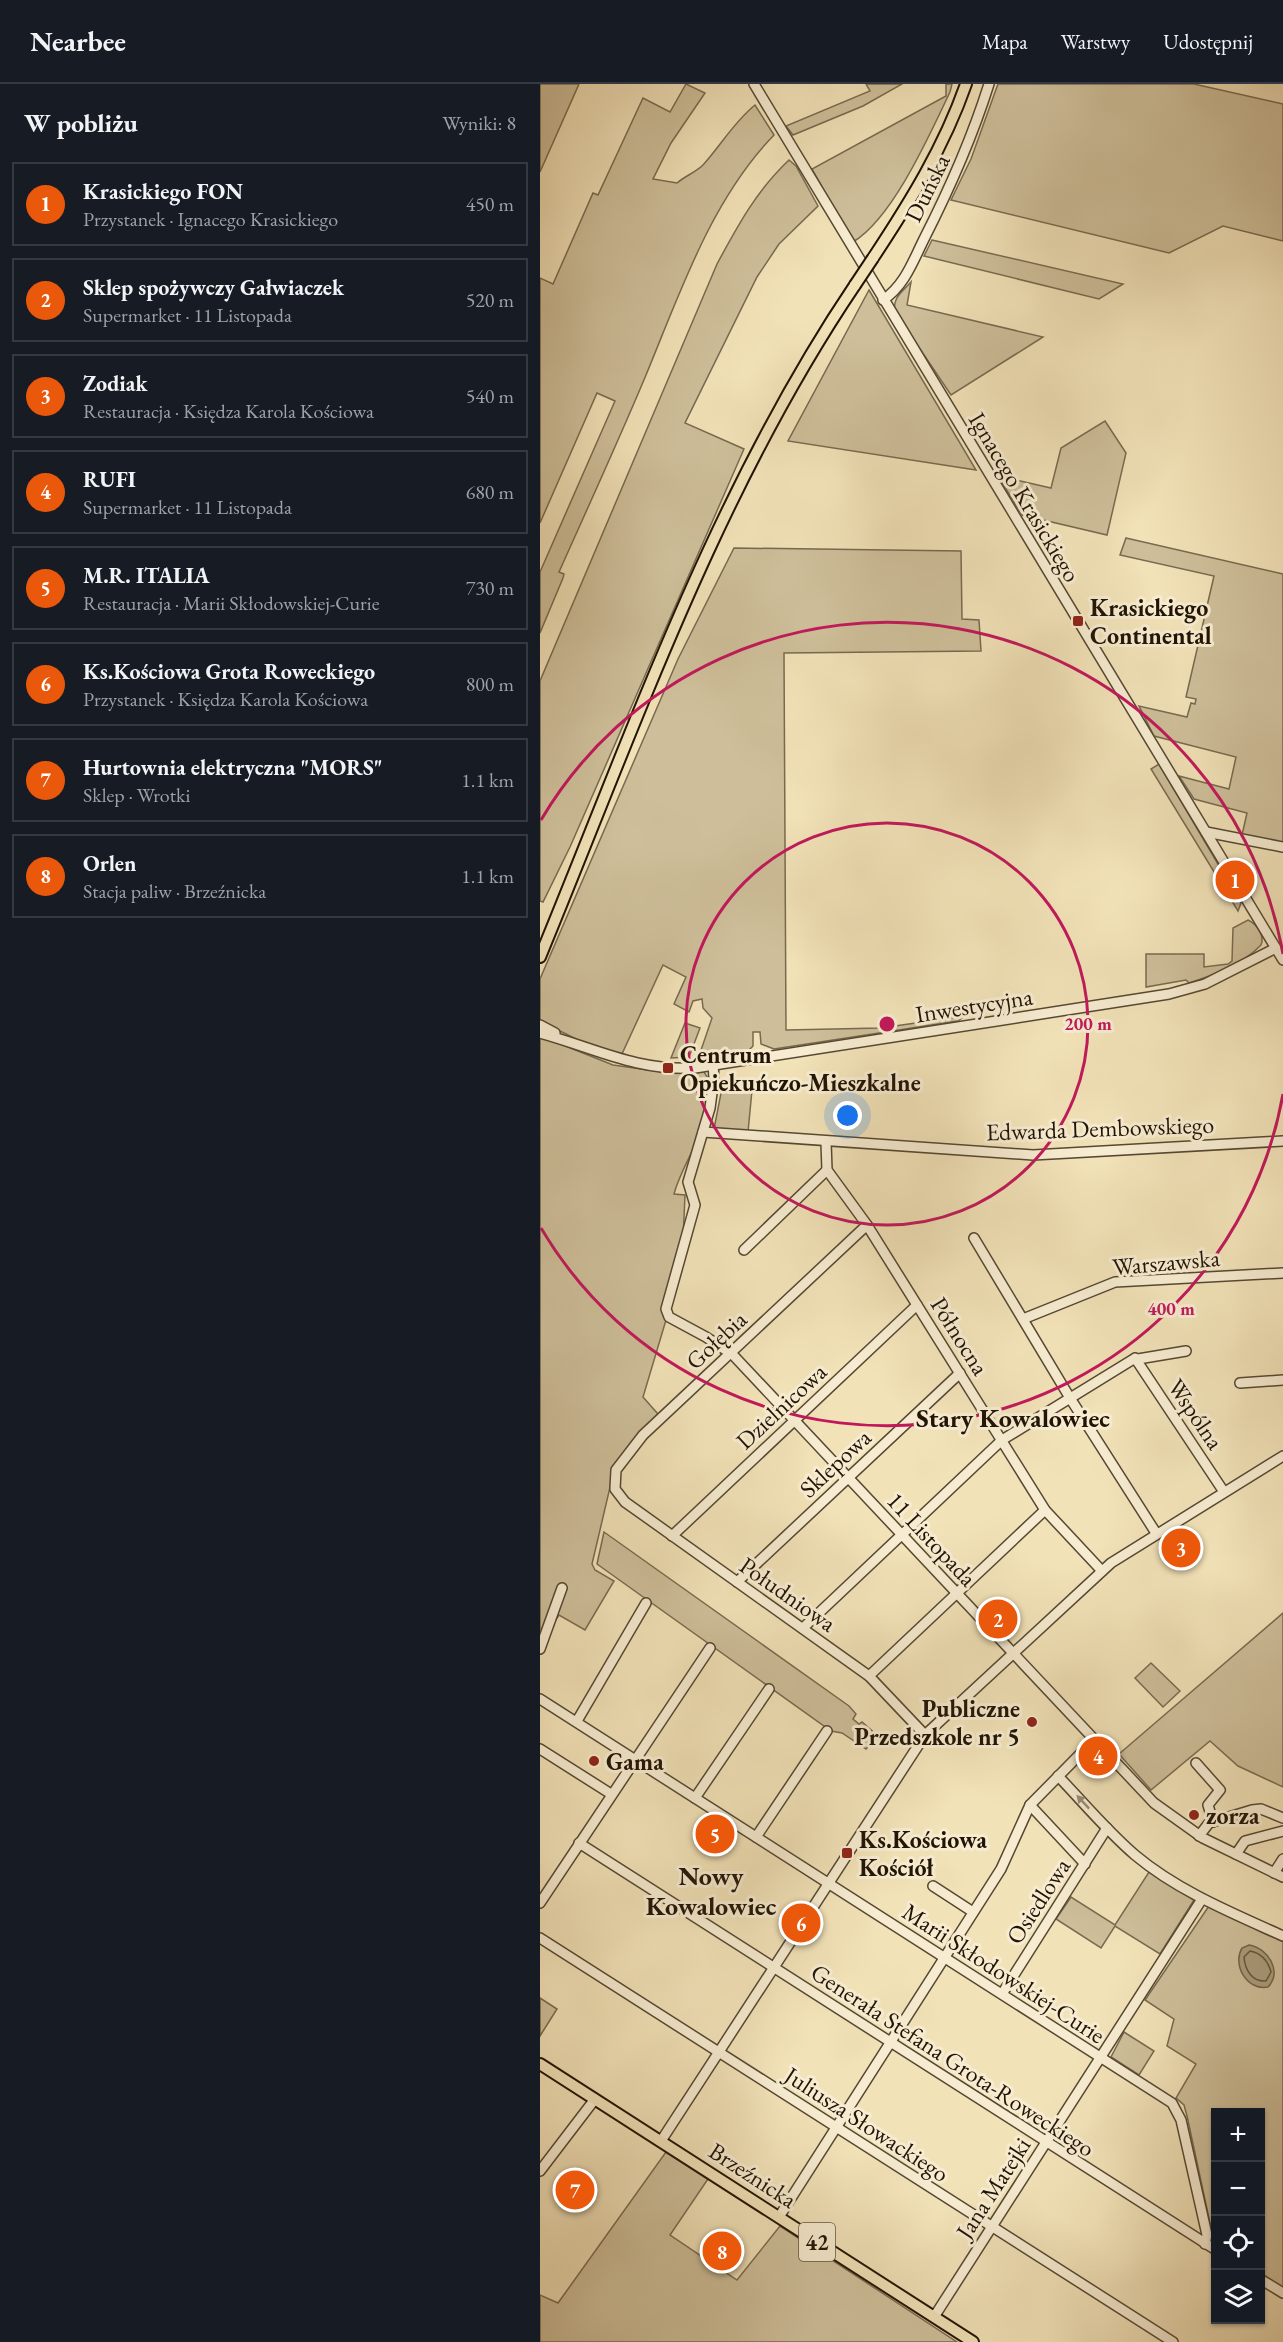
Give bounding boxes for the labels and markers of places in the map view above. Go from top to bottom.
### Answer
place label: Krasickiego Continental [1090,592,1212,651]
marker: Krasickiego Continental [1071,614,1085,628]
pin: 1 [1216,858,1254,902]
centre of rings [877,1014,897,1034]
place label: Centrum Opiekuńczo-Mieszkalne [680,1039,921,1098]
marker: Centrum Opiekuńczo-Mieszkalne [661,1061,675,1075]
pin: 3 [1162,1526,1200,1570]
pin: 2 [978,1596,1018,1642]
place label: Publiczne Przedszkole nr 5 [854,1693,1020,1752]
marker: Publiczne Przedszkole nr 5 [1025,1715,1039,1729]
pin: 4 [1078,1734,1118,1778]
place label: Gama [606,1746,664,1777]
marker: Gama [587,1754,601,1768]
place label: zorza [1206,1800,1260,1831]
marker: zorza [1187,1808,1201,1822]
pin: 5 [696,1812,735,1856]
place label: Ks.Kościowa Kościół [859,1824,988,1883]
marker: Ks.Kościowa Kościół [840,1846,854,1860]
pin: 6 [782,1900,820,1946]
pin: 7 [555,2168,594,2212]
pin: 8 [702,2228,741,2274]

